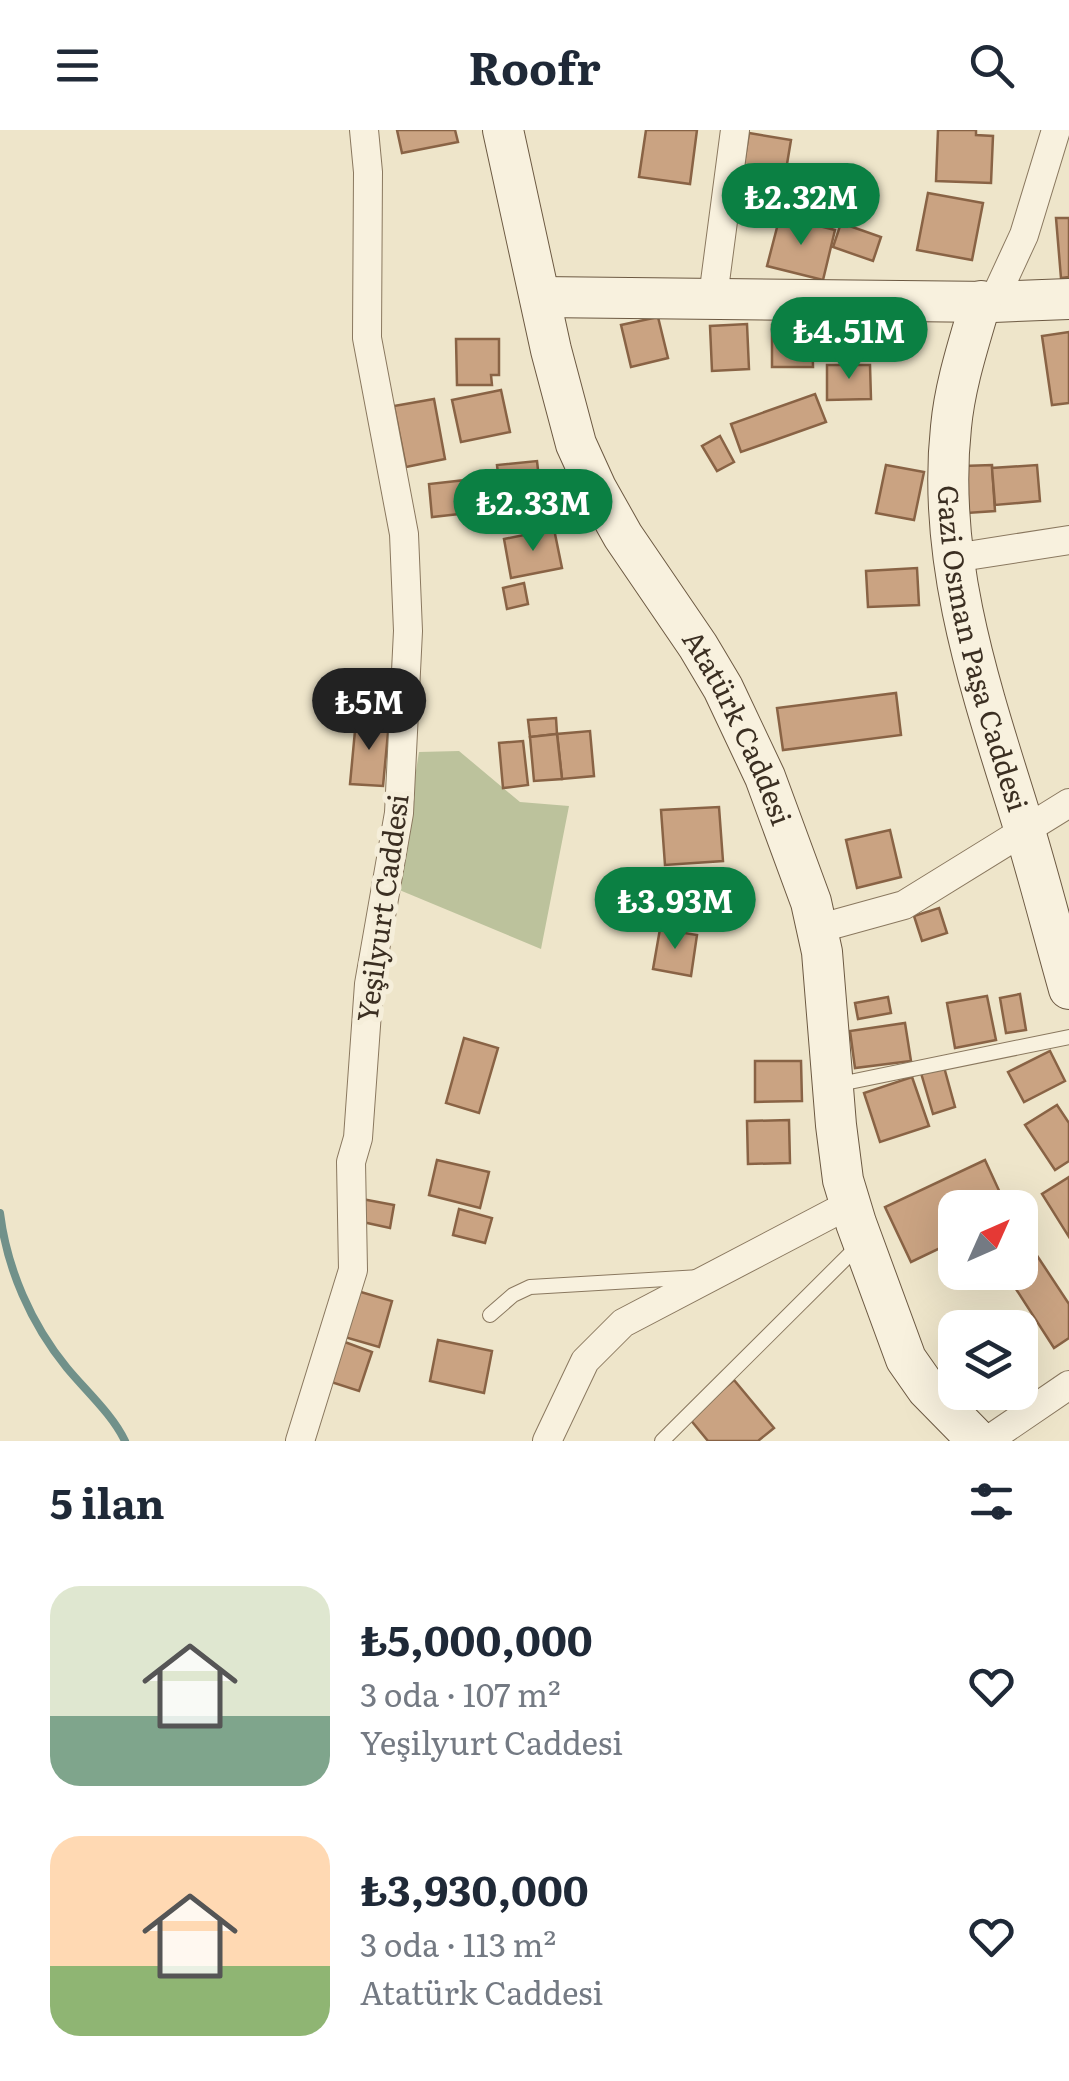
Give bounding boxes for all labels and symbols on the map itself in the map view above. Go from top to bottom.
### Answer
pin: ₺2.32M [720,163,882,248]
pin: ₺4.51M [768,297,930,382]
pin: ₺2.33M [452,469,614,554]
street label: Gazi Osman Paşa Caddesi [929,485,1040,816]
street label: Atatürk Caddesi [674,620,804,831]
pin: ₺5M [321,668,417,753]
street label: Yeşilyurt Caddesi [344,791,418,1025]
pin: ₺3.93M [594,867,756,952]
north arrow [938,1190,1038,1290]

